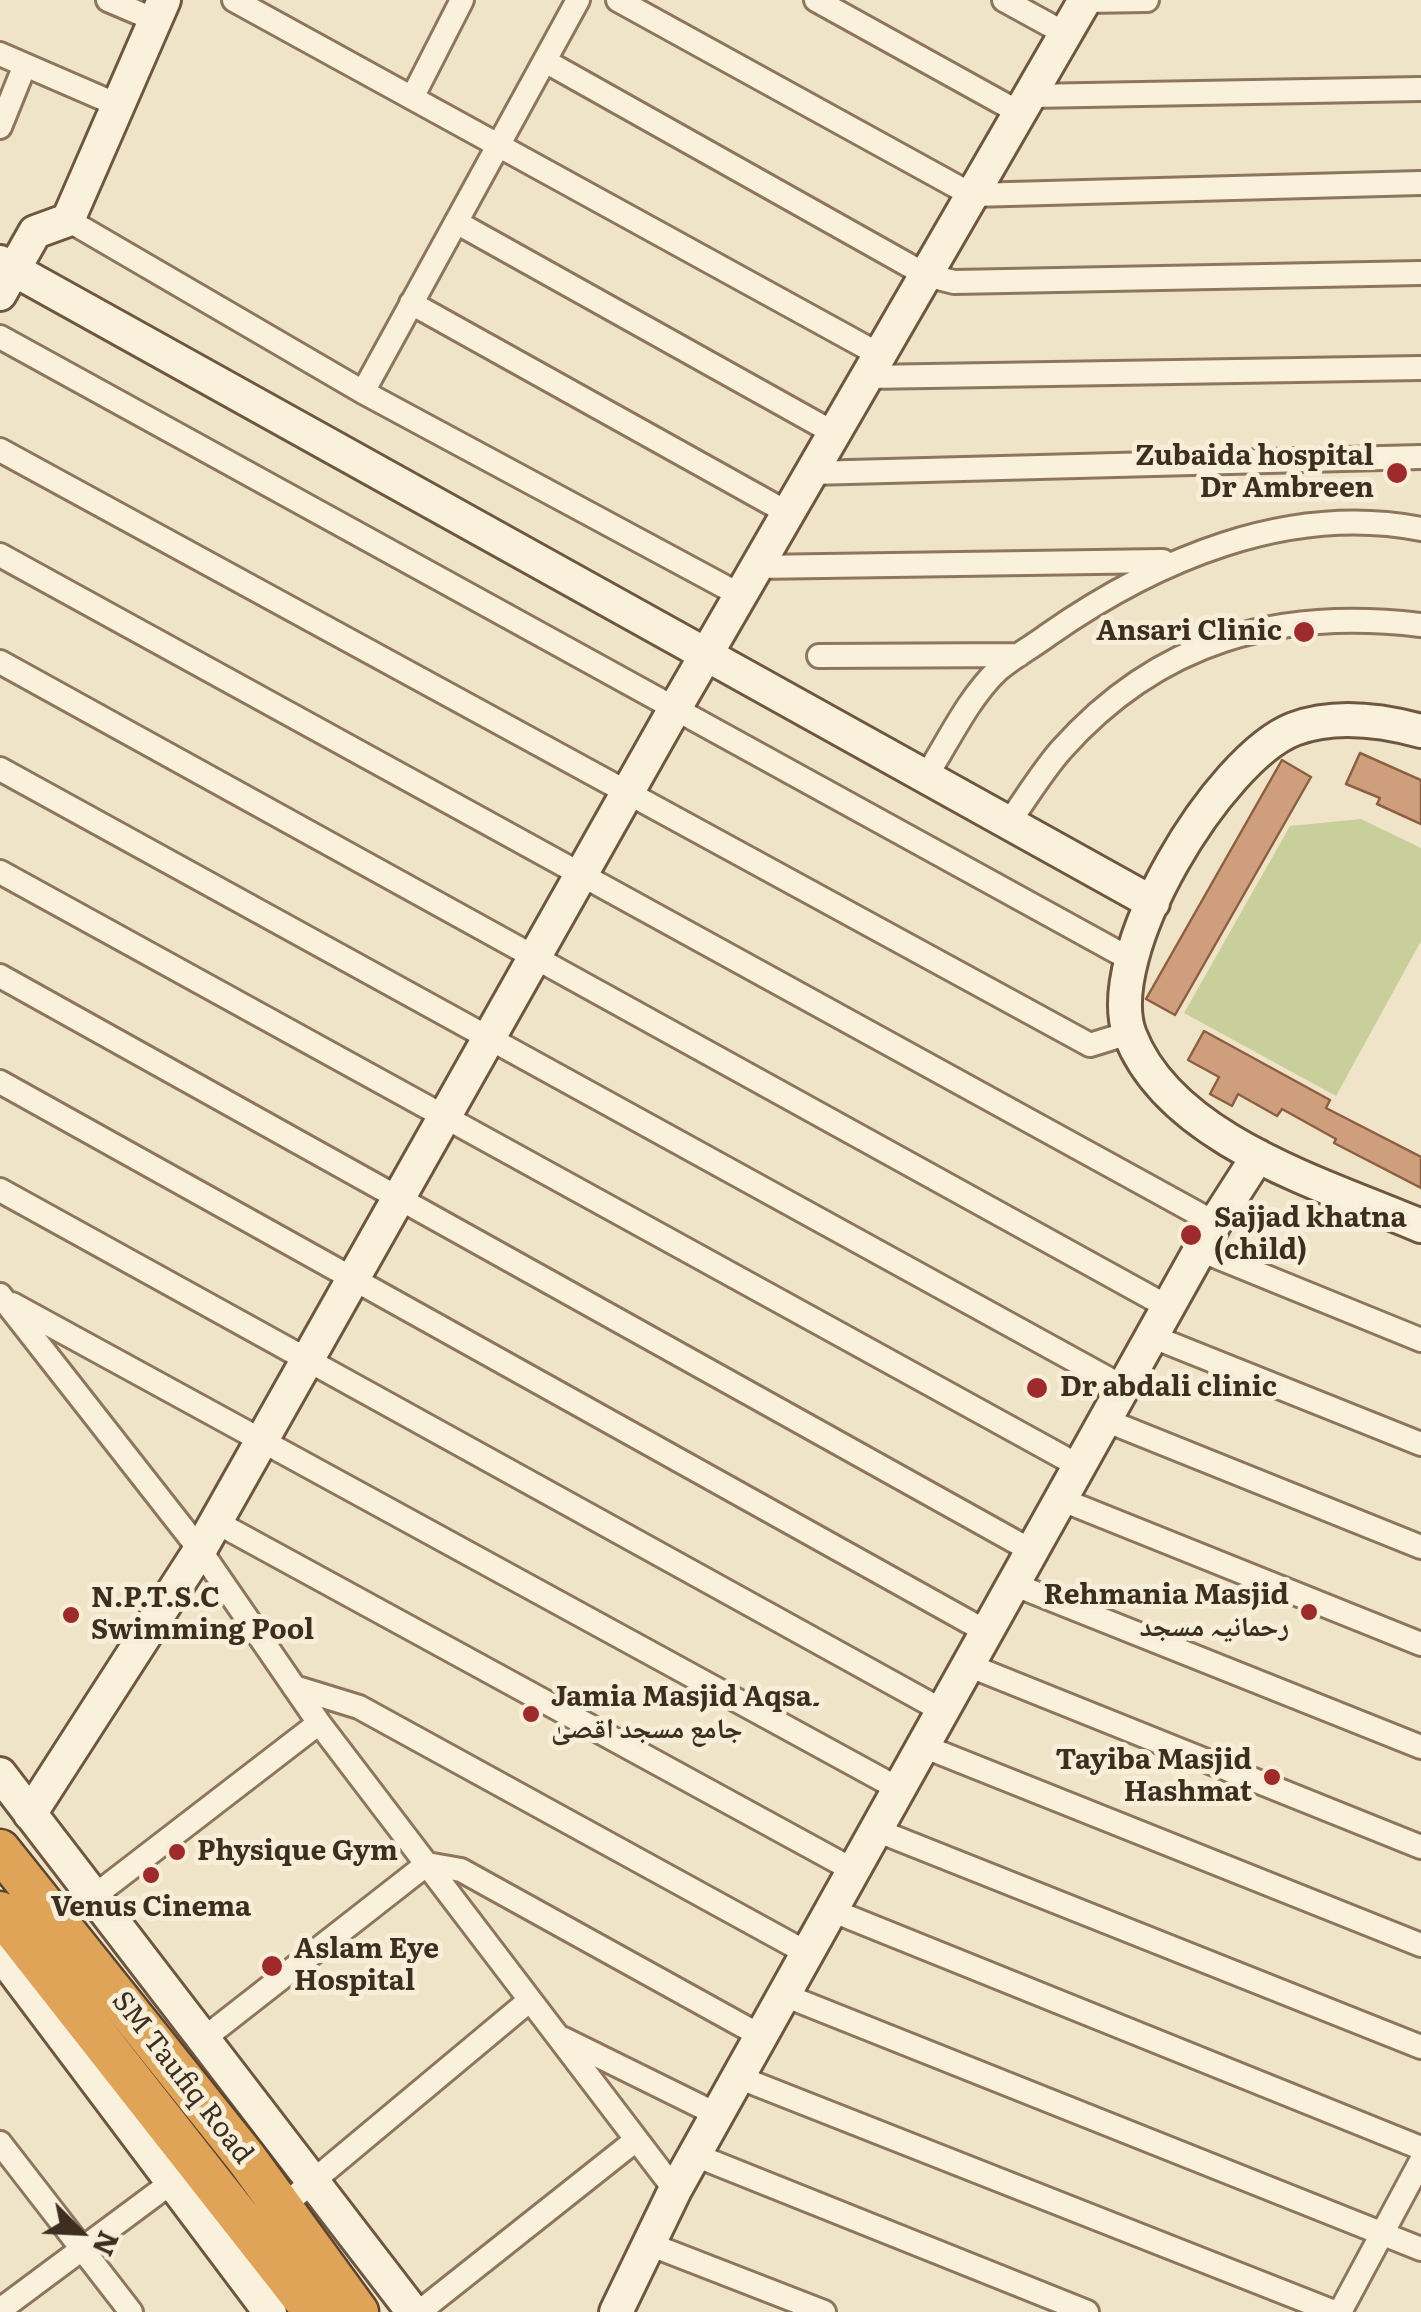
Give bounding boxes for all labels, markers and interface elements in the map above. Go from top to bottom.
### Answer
place label: Zubaida hospital Dr Ambreen [1135,440,1374,506]
marker: Zubaida hospital Dr Ambreen [1384,460,1410,486]
place label: Ansari Clinic [1096,615,1282,649]
marker: Ansari Clinic [1291,619,1317,645]
place label: Sajjad khatna (child) [1214,1202,1407,1268]
marker: Sajjad khatna (child) [1178,1222,1204,1248]
place label: Dr abdali clinic [1060,1371,1277,1405]
marker: Dr abdali clinic [1024,1375,1050,1401]
place label: Rehmania Masjid رحمانیہ مسجد [1043,1579,1289,1645]
place label: N.P.T.S.C Swimming Pool [91,1582,314,1648]
marker: Rehmania Masjid رحمانیہ مسجد [1298,1601,1320,1623]
marker: N.P.T.S.C Swimming Pool [60,1604,82,1626]
place label: Jamia Masjid Aqsa۔ جامع مسجد اقصیٰ [551,1681,820,1747]
marker: Jamia Masjid Aqsa۔ جامع مسجد اقصیٰ [520,1703,542,1725]
place label: Tayiba Masjid Hashmat [1056,1744,1252,1810]
marker: Tayiba Masjid Hashmat [1261,1766,1283,1788]
place label: Physique Gym [197,1835,398,1869]
marker: Physique Gym [166,1841,188,1863]
marker: Venus Cinema [140,1864,162,1886]
place label: Venus Cinema [51,1891,251,1925]
place label: Aslam Eye Hospital [294,1933,439,1999]
marker: Aslam Eye Hospital [259,1953,285,1979]
street label: SM Taufiq Road [104,1985,260,2171]
north arrow [30,2182,130,2282]
text: N [83,2225,131,2263]

